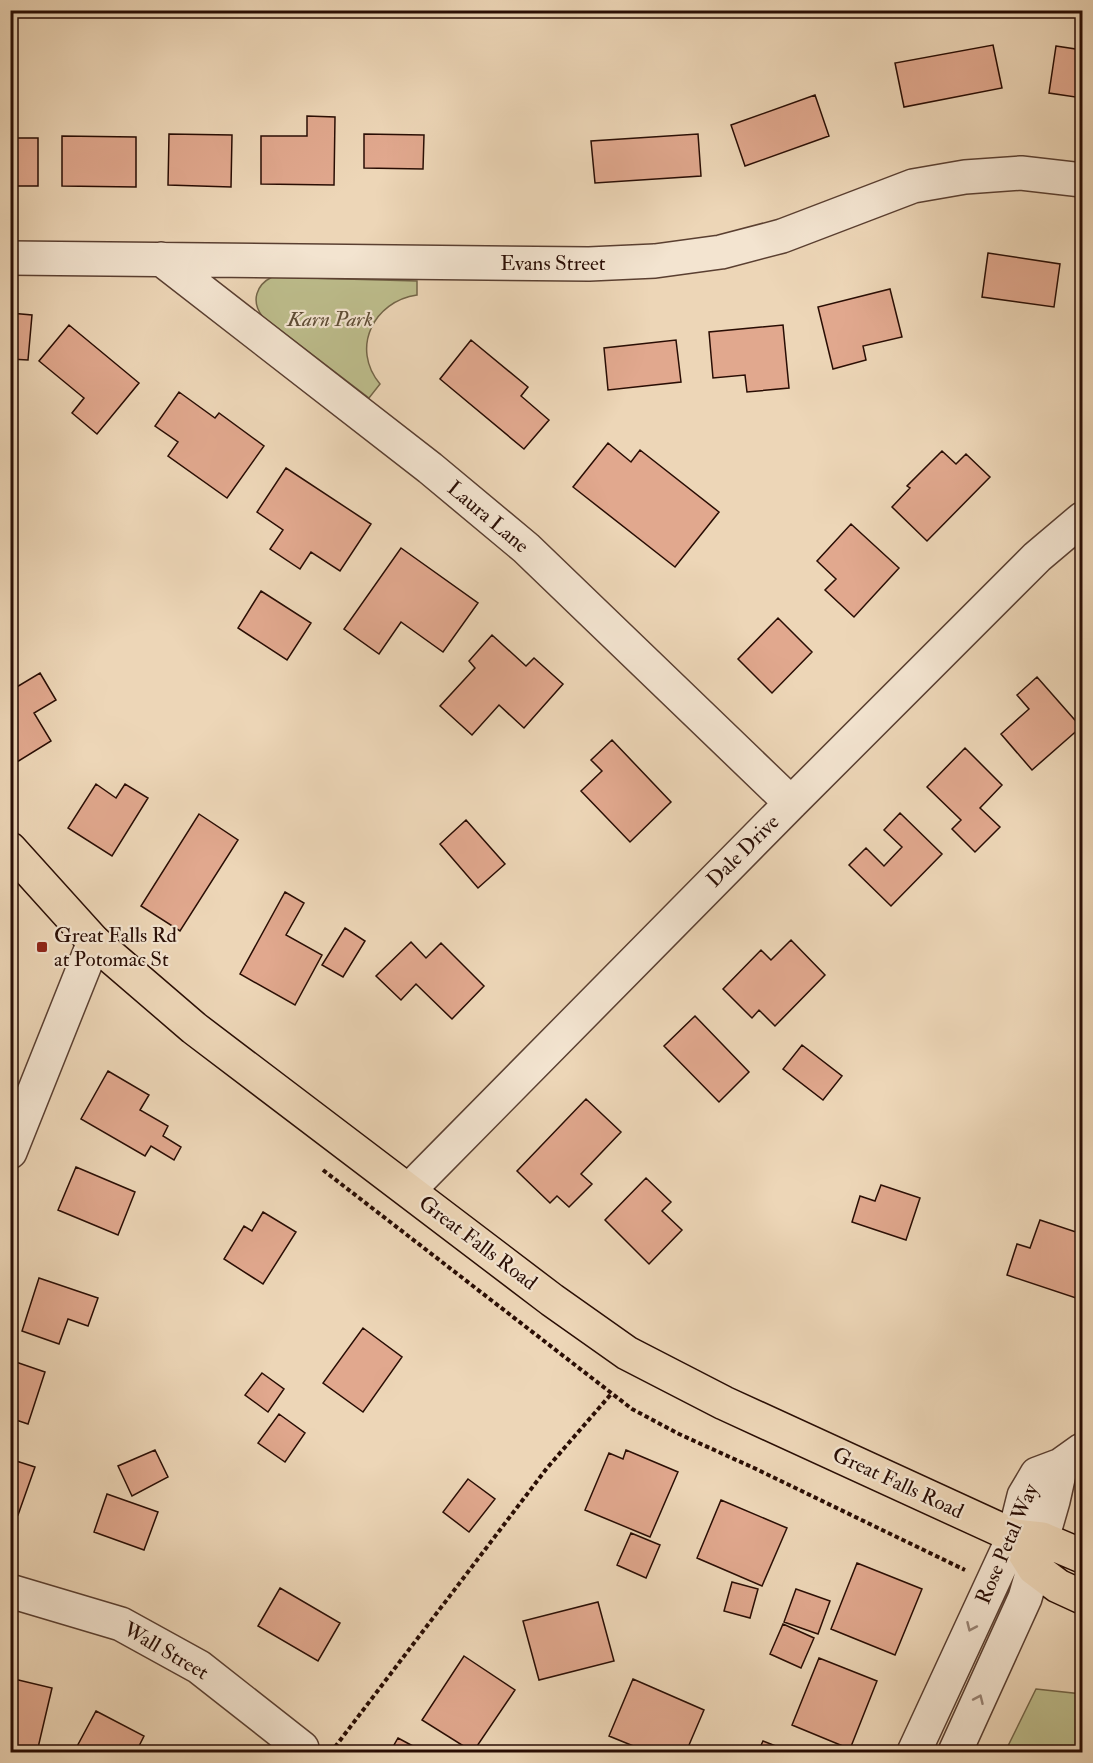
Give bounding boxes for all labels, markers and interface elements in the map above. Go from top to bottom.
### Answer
street label: Evans Street [500,250,606,277]
park label: Karn Park [286,306,373,333]
street label: Laura Lane [441,475,535,559]
street label: Dale Drive [701,809,785,893]
place label: Great Falls Rd at Potomac St [54,922,178,973]
marker: Great Falls Rd at Potomac St [35,940,49,954]
street label: Great Falls Road [413,1190,543,1297]
street label: Great Falls Road [828,1441,968,1525]
street label: Rose Petal Way [970,1479,1045,1608]
street label: Wall Street [118,1615,214,1686]
one-way arrow [967,1621,979,1632]
one-way arrow [972,1695,984,1706]

